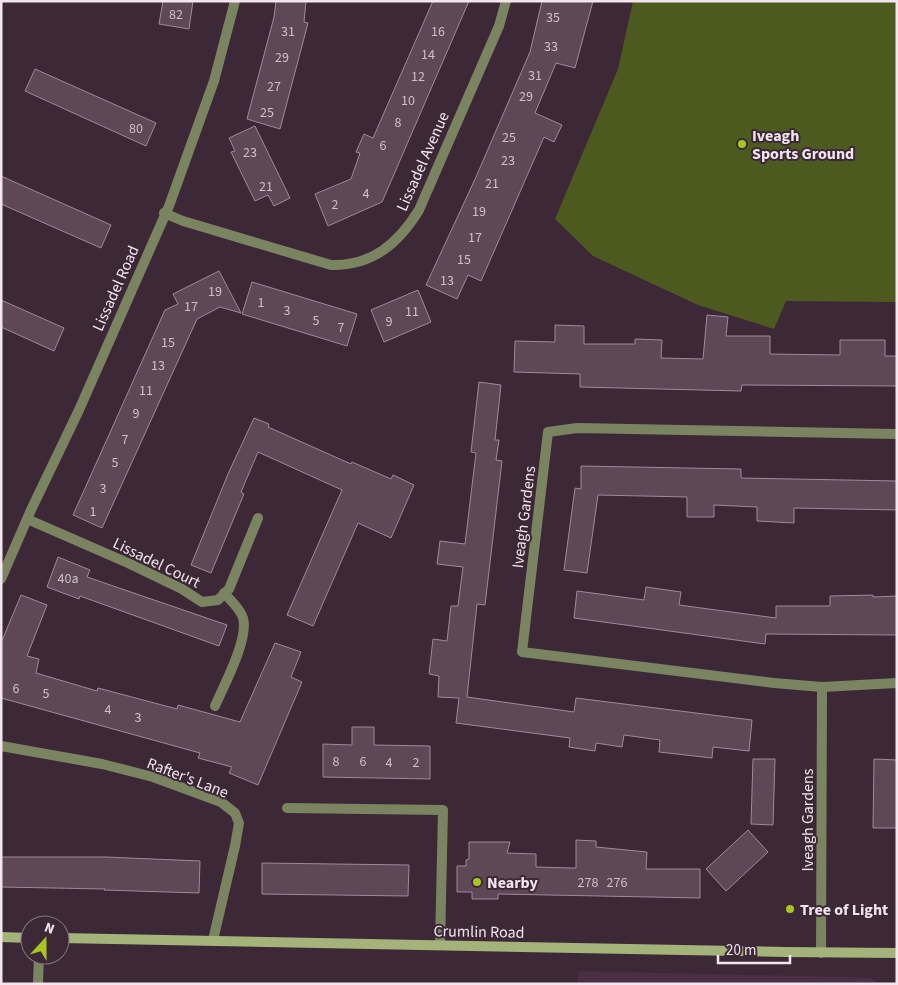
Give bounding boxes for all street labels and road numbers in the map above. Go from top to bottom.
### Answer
street label: Lissadel Avenue [391,108,455,215]
street label: Lissadel Road [87,242,145,335]
street label: Iveagh Gardens [507,464,541,570]
street label: Lissadel Court [109,532,204,594]
street label: Rafter's Lane [144,752,232,804]
street label: Iveagh Gardens [797,768,819,871]
street label: Crumlin Road [433,920,525,944]

